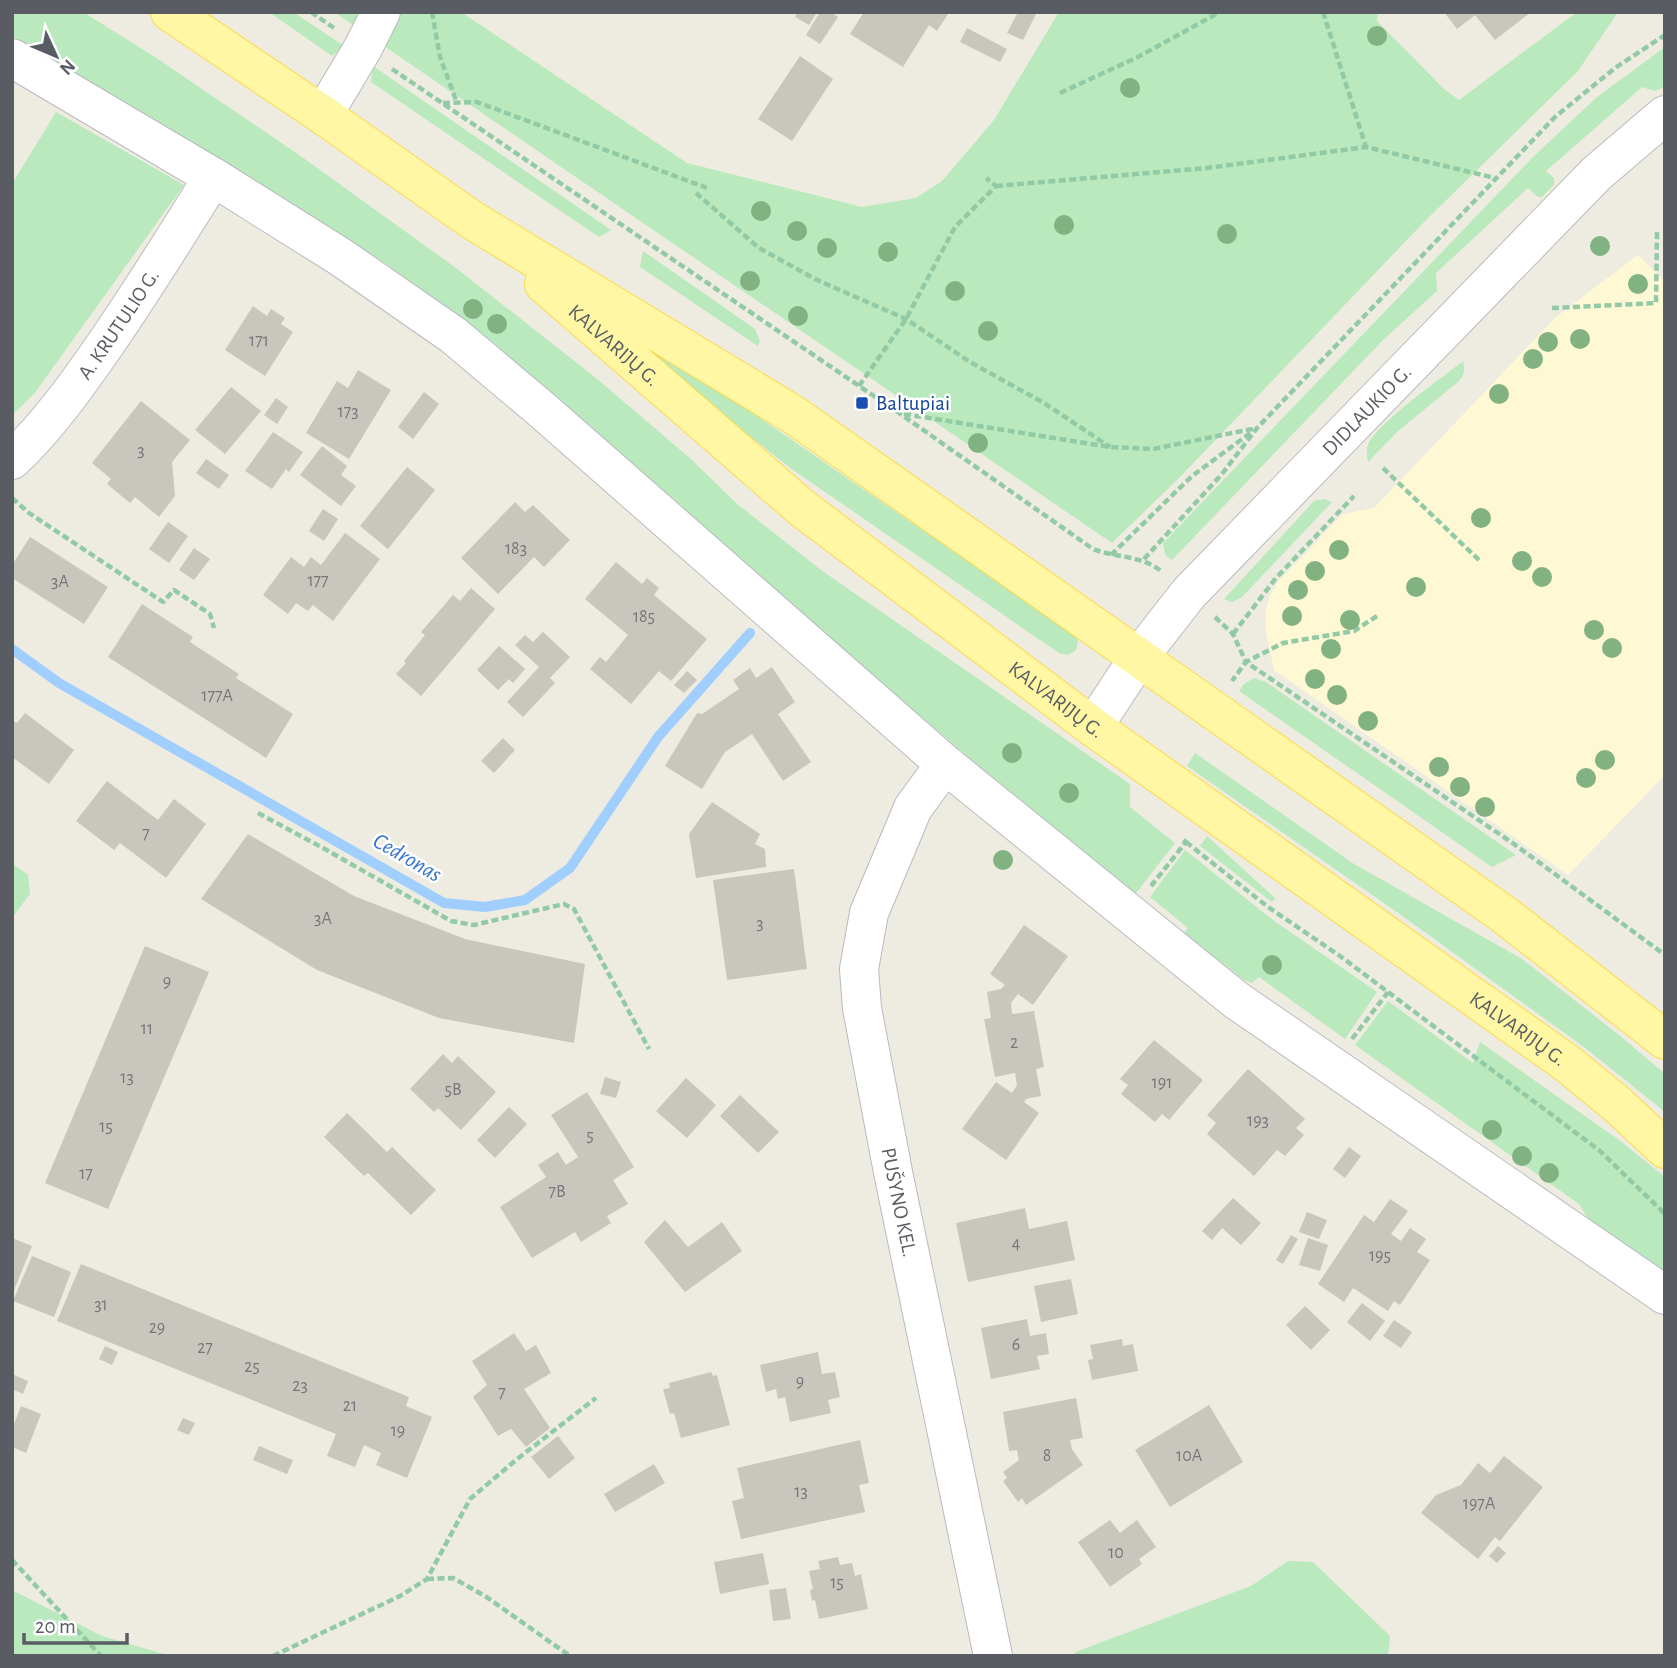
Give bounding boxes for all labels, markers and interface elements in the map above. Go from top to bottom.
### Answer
north arrow [21,21,91,91]
text: N [56,55,79,78]
street label: A. KRUTULIO G. [74,265,163,383]
street label: KALVARIJŲ G. [565,300,664,390]
house number: 171 [249,332,269,350]
street label: DIDLAUKIO G. [1318,361,1415,460]
place label: Baltupiai [876,393,950,414]
marker: Baltupiai [854,395,870,411]
house number: 173 [337,403,359,421]
house number: 3 [137,442,145,460]
house number: 183 [505,540,527,558]
house number: 177 [307,572,329,590]
house number: 3A [51,573,70,591]
house number: 185 [633,608,655,626]
street label: KALVARIJŲ G. [1005,657,1108,742]
house number: 177A [201,687,233,705]
house number: 7 [142,825,150,843]
water label: Cedronas [369,829,445,887]
house number: 3A [314,910,333,928]
house number: 3 [756,915,764,933]
house number: 9 [163,973,171,991]
street label: KALVARIJŲ G. [1466,987,1570,1070]
house number: 11 [141,1020,153,1038]
house number: 2 [1010,1034,1018,1052]
house number: 13 [120,1069,134,1087]
house number: 191 [1152,1074,1172,1092]
house number: 5B [444,1081,462,1099]
house number: 193 [1247,1112,1269,1130]
house number: 15 [99,1118,113,1136]
house number: 5 [586,1127,594,1145]
street label: PUŠYNO KEL. [878,1146,921,1259]
house number: 17 [79,1165,93,1183]
house number: 7B [548,1183,566,1201]
house number: 4 [1012,1235,1021,1253]
house number: 195 [1369,1247,1391,1265]
house number: 31 [94,1296,108,1314]
house number: 29 [149,1319,165,1337]
house number: 6 [1012,1336,1020,1354]
house number: 27 [197,1339,213,1357]
house number: 25 [244,1358,260,1376]
house number: 9 [796,1373,804,1391]
house number: 23 [292,1377,308,1395]
house number: 7 [498,1384,506,1402]
house number: 21 [343,1397,357,1415]
house number: 19 [391,1422,405,1440]
house number: 8 [1043,1447,1051,1465]
house number: 10A [1176,1447,1203,1465]
house number: 13 [794,1483,808,1501]
house number: 197A [1463,1495,1496,1513]
house number: 10 [1108,1544,1124,1562]
house number: 15 [830,1574,844,1592]
scale bar [24,1602,128,1646]
text: 20 m [35,1616,76,1637]

